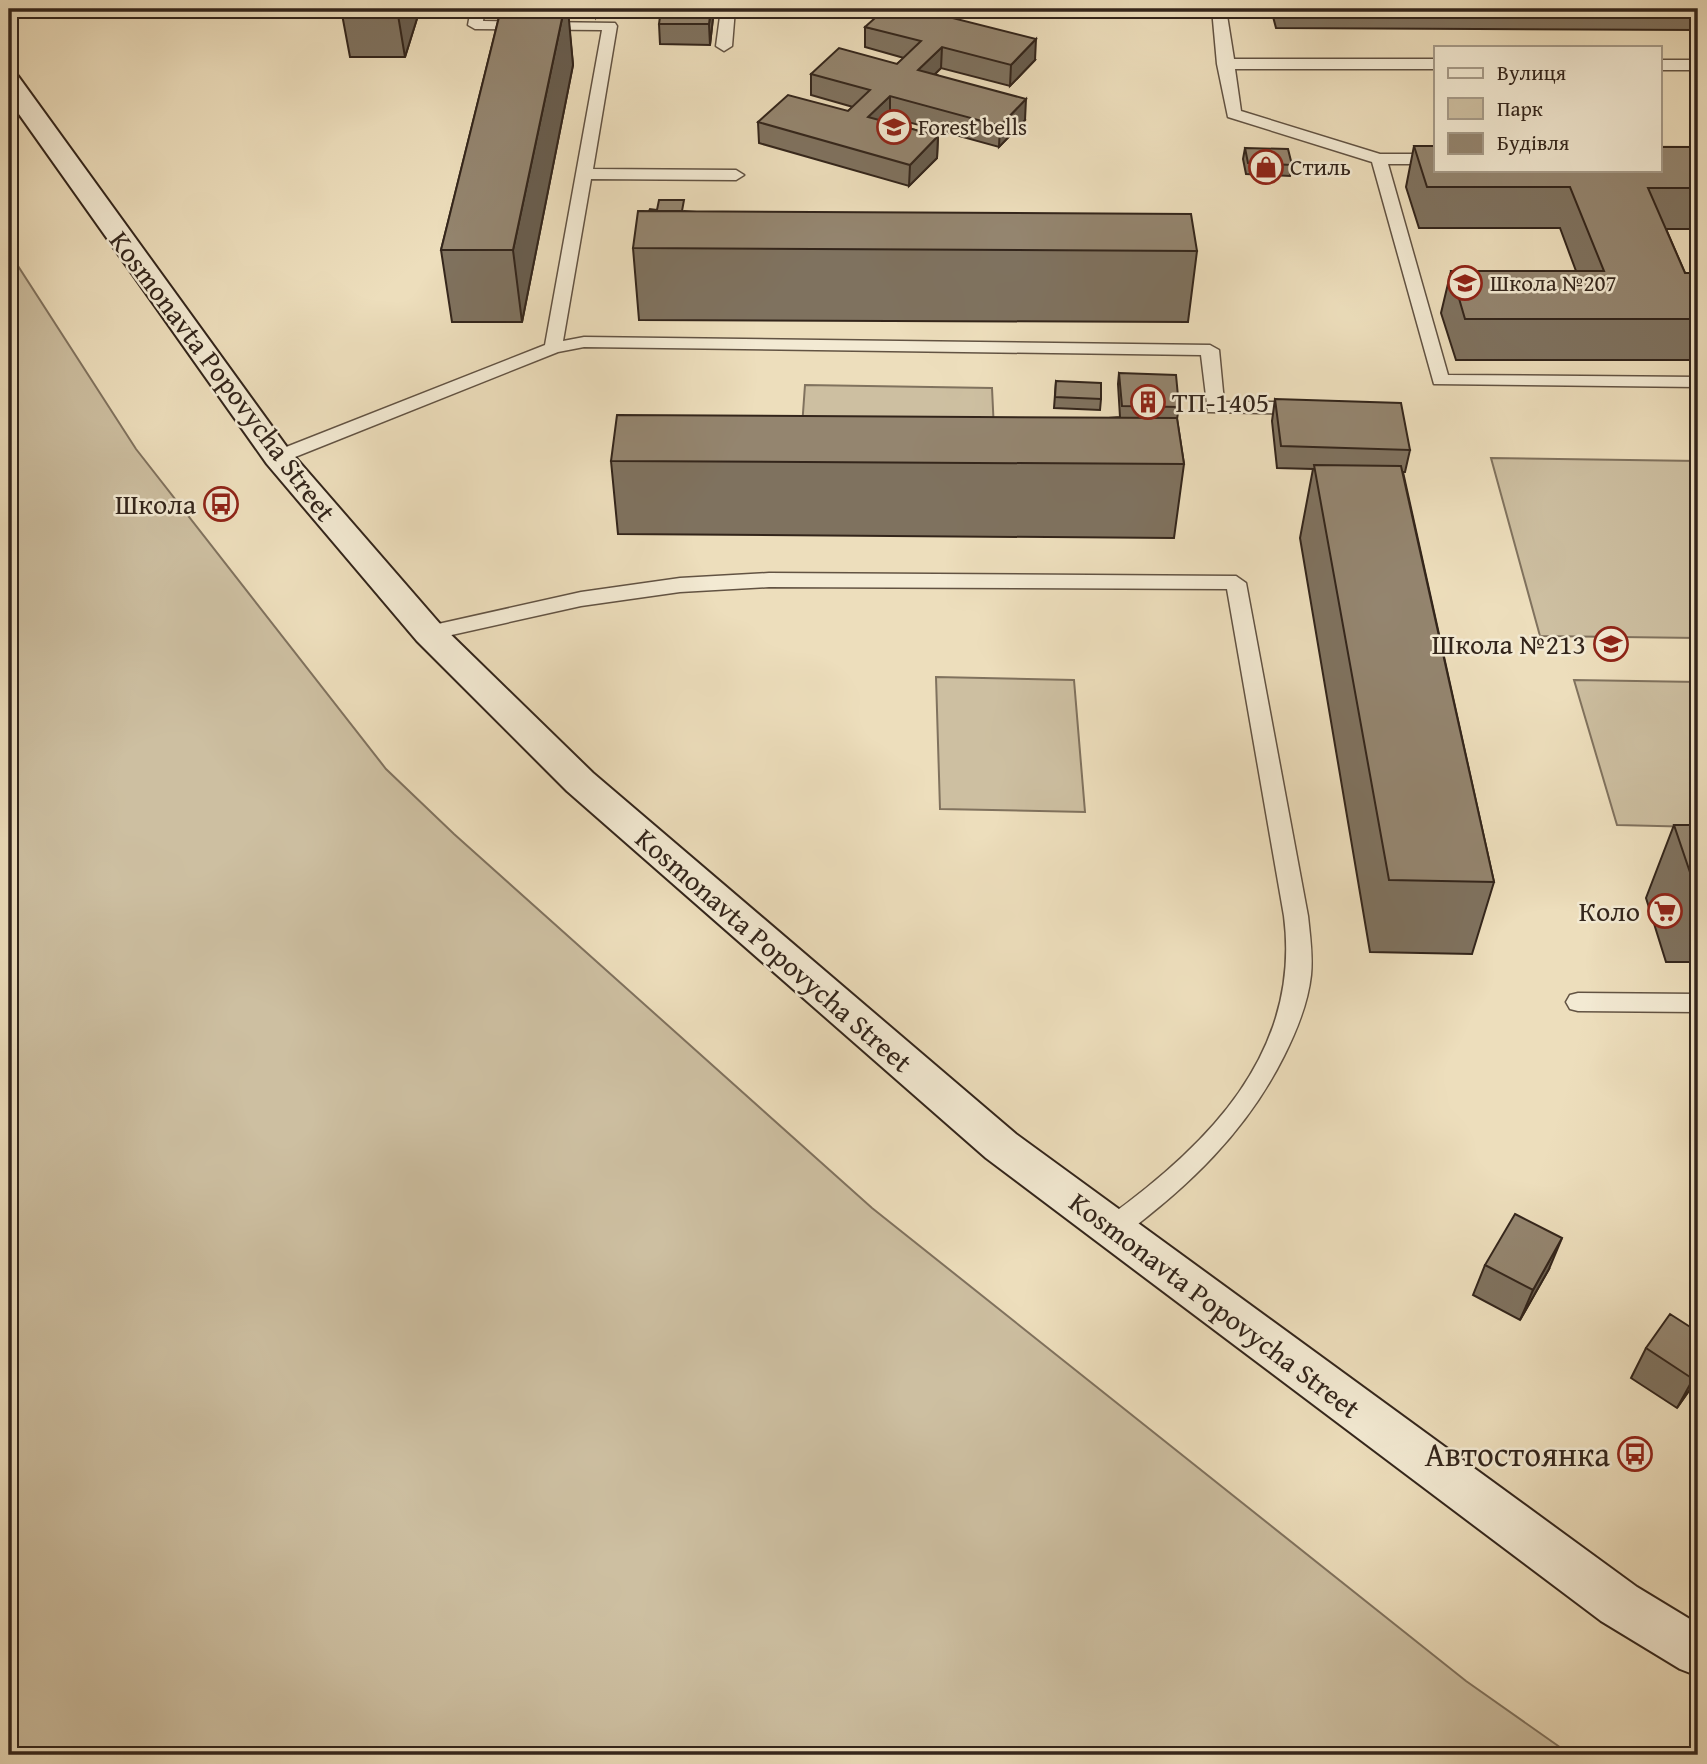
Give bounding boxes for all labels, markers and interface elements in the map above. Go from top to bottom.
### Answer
legend [1434,46,1662,172]
text: Вулиця [1497,57,1567,88]
text: Парк [1497,93,1543,124]
school or university icon: Forest bells [875,108,913,146]
place label: Forest bells [918,110,1027,143]
text: Будівля [1497,127,1570,158]
shop icon: Стиль [1247,148,1285,186]
place label: Стиль [1290,150,1351,183]
street label: Kosmonavta Popovycha Street [100,222,347,530]
school or university icon: Школа №207 [1446,264,1484,302]
place label: Школа №207 [1490,266,1617,299]
place label: ТП-1405 [1172,381,1269,422]
building icon: ТП-1405 [1129,383,1167,421]
place label: Школа [115,483,197,524]
bus stop icon: Школа [202,485,240,523]
place label: Школа №213 [1432,623,1586,664]
school or university icon: Школа №213 [1592,625,1630,663]
street label: Kosmonavta Popovycha Street [627,818,922,1082]
place label: Коло [1579,890,1640,931]
supermarket icon: Коло [1646,892,1684,930]
street label: Kosmonavta Popovycha Street [1061,1181,1369,1428]
place label: Автостоянка [1425,1430,1610,1478]
bus stop icon: Автостоянка [1616,1435,1654,1473]

